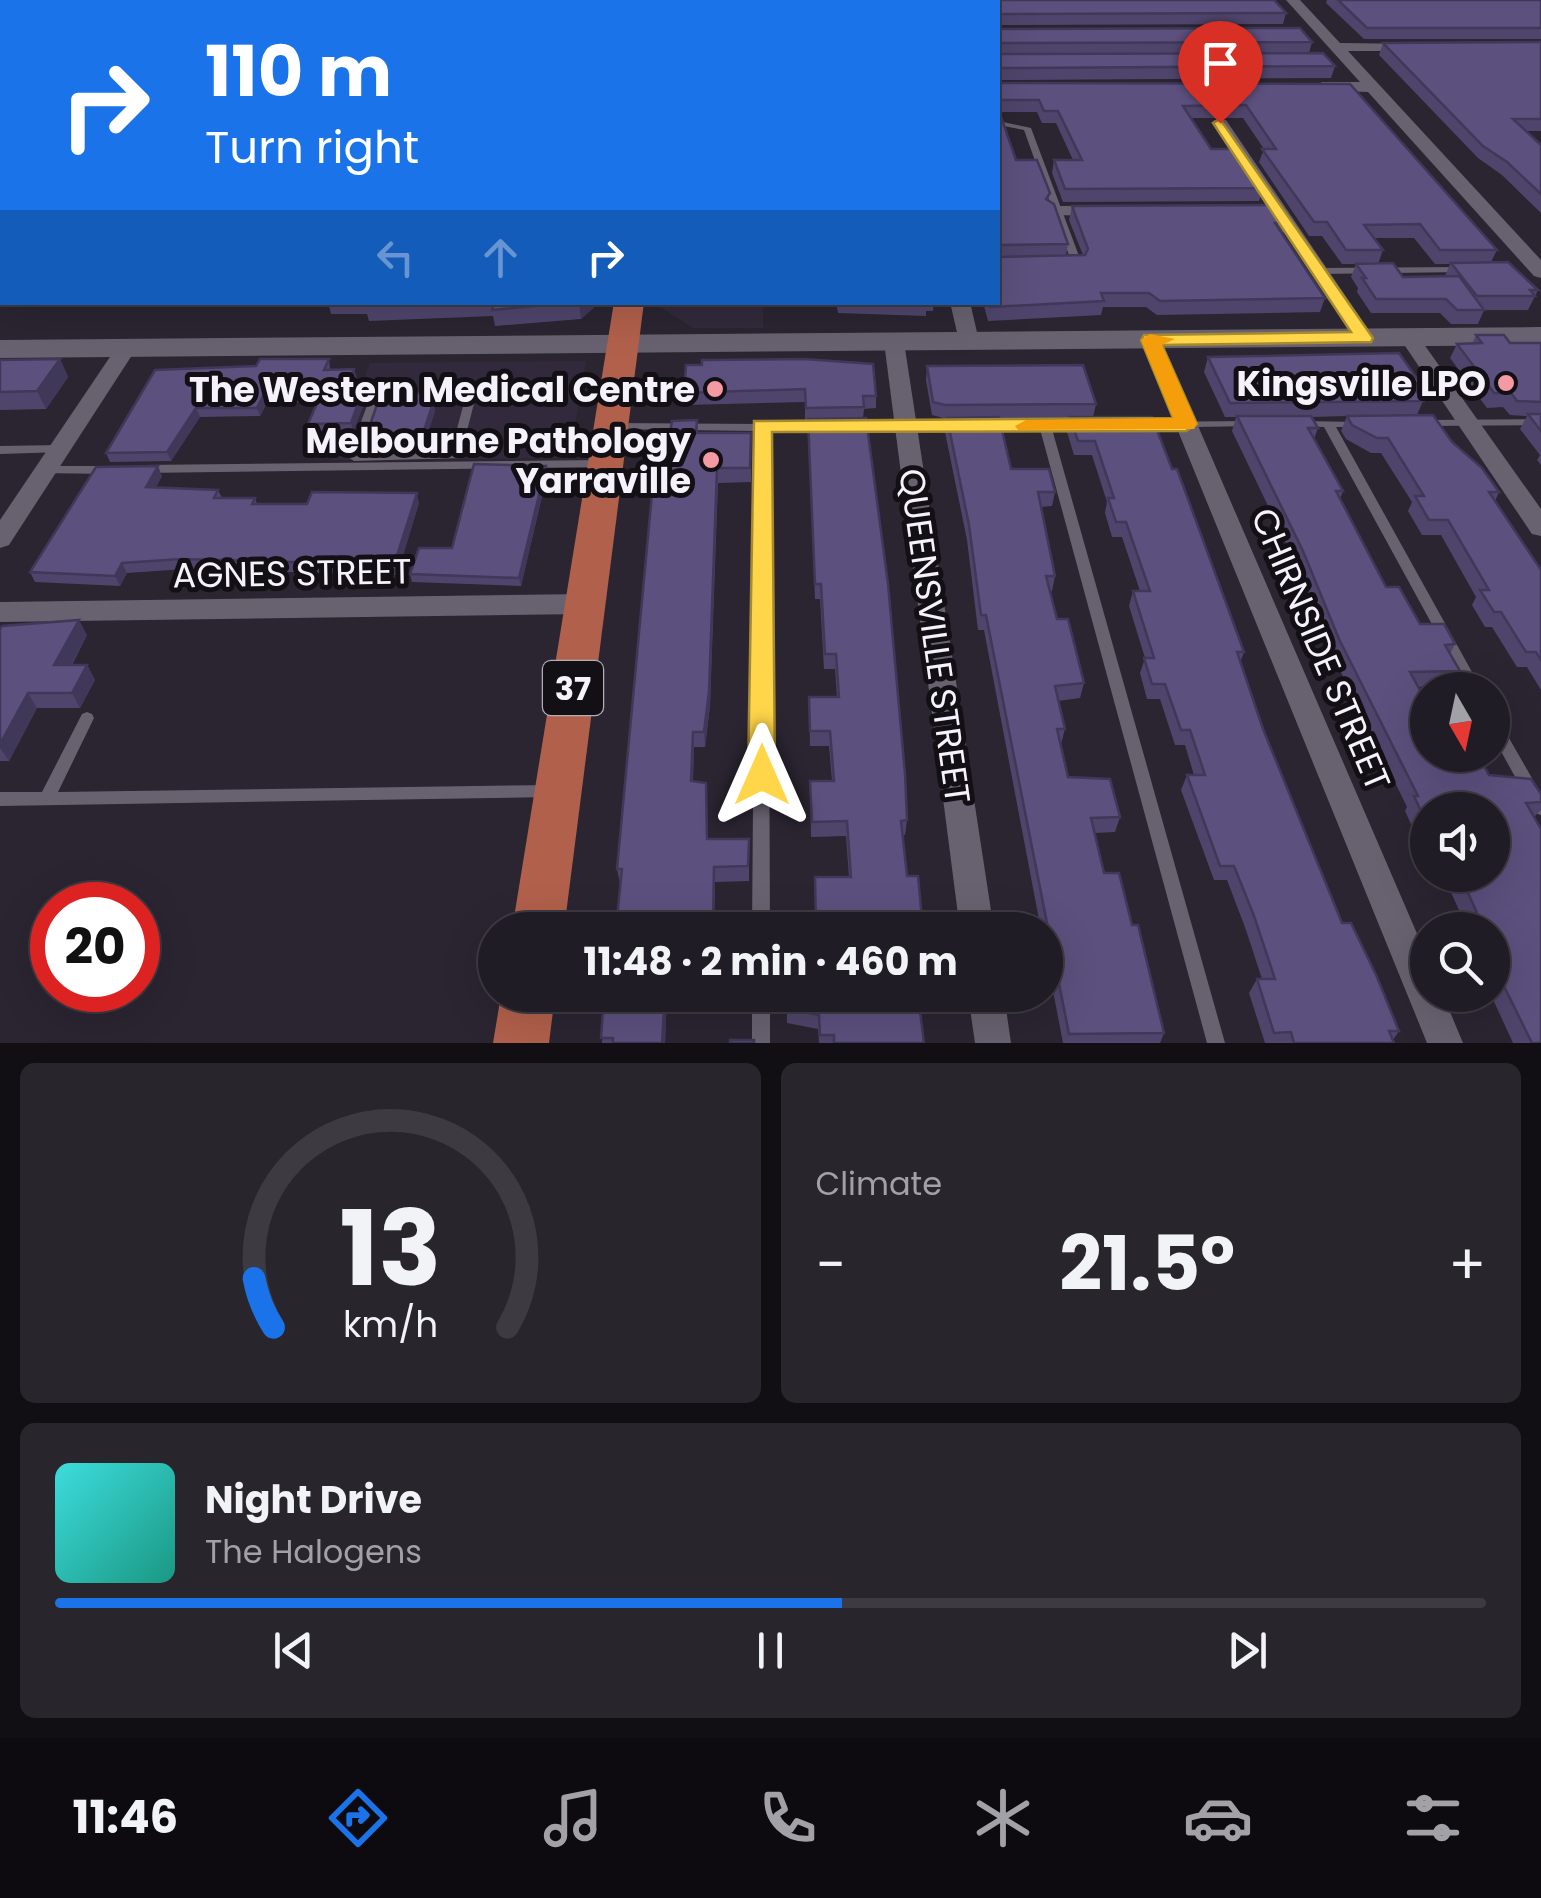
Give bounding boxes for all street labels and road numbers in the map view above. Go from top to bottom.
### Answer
street label: QUEENSVILLE STREET [887,465,983,807]
street label: CHIRNSIDE STREET [1239,500,1403,798]
street label: AGNES STREET [172,546,412,600]
road number: 37 [543,661,603,715]

